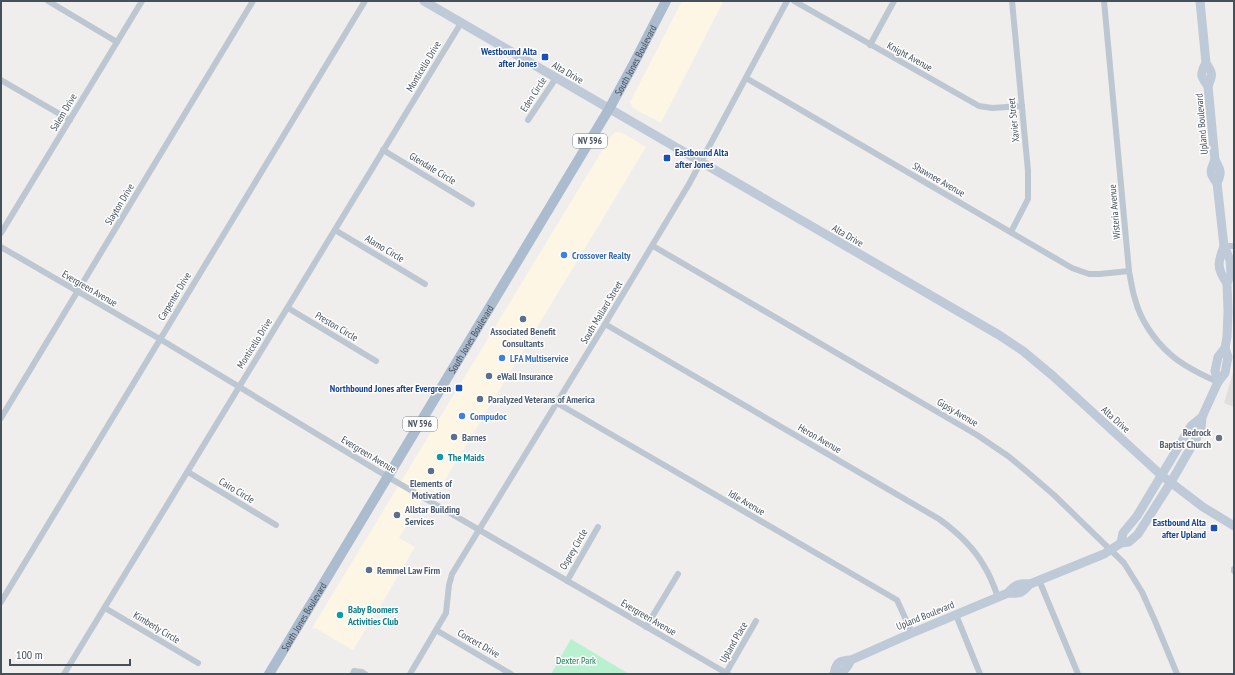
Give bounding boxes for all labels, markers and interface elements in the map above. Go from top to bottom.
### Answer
street label: South Jones Boulevard [612,23,660,98]
street label: Monticello Drive [403,39,444,94]
street label: Knight Avenue [885,39,935,74]
place label: Westbound Alta after Jones [480,45,537,70]
marker: Westbound Alta after Jones [540,52,550,62]
street label: Alta Drive [550,58,586,87]
street label: Eden Circle [517,74,549,114]
street label: Salem Drive [47,91,80,133]
street label: Upland Boulevard [1192,93,1211,155]
street label: Xavier Street [1005,97,1022,143]
road number: NV 596 [573,134,607,148]
place label: Eastbound Alta after Jones [675,146,728,171]
street label: Glendale Circle [407,149,458,187]
marker: Eastbound Alta after Jones [662,153,672,163]
street label: Shawnee Avenue [910,159,967,200]
street label: Slayton Drive [102,181,137,227]
street label: Wisteria Avenue [1106,184,1123,240]
street label: Alta Drive [830,221,866,250]
street label: Alamo Circle [363,232,407,265]
place label: Crossover Realty [572,249,632,262]
marker: Crossover Realty [559,250,569,260]
street label: Evergreen Avenue [60,267,120,310]
street label: Carpenter Drive [155,270,194,323]
street label: South Mallard Street [578,278,625,346]
street label: South Jones Boulevard [445,303,497,376]
street label: Preston Circle [313,309,360,344]
marker: Associated Benefit Consultants [518,314,528,324]
street label: Monticello Drive [234,316,275,371]
place label: Associated Benefit Consultants [489,325,556,350]
place label: LFA Multiservice [510,352,568,365]
marker: LFA Multiservice [497,353,507,363]
place label: eWall Insurance [497,370,553,383]
marker: eWall Insurance [484,371,494,381]
place label: Northbound Jones after Evergreen [330,382,451,395]
marker: Northbound Jones after Evergreen [454,383,464,393]
place label: Paralyzed Veterans of America [488,393,595,406]
marker: Paralyzed Veterans of America [475,394,485,404]
street label: Gipsy Avenue [935,395,981,429]
street label: Alta Drive [1099,403,1133,436]
place label: Compudoc [470,410,507,423]
marker: Compudoc [457,411,467,421]
road number: NV 596 [403,417,437,431]
street label: Heron Avenue [796,421,844,456]
place label: Redrock Baptist Church [1160,426,1212,451]
place label: Barnes [462,431,487,444]
marker: Barnes [449,432,459,442]
street label: Evergreen Avenue [339,433,399,476]
marker: Redrock Baptist Church [1214,433,1224,443]
place label: The Maids [448,451,485,464]
marker: The Maids [435,452,445,462]
marker: Elements of Motivation [426,466,436,476]
street label: Cairo Circle [217,475,257,506]
place label: Elements of Motivation [410,477,453,502]
street label: Idle Avenue [726,487,767,518]
place label: Allstar Building Services [404,503,461,528]
marker: Allstar Building Services [392,510,402,520]
place label: Eastbound Alta after Upland [1153,516,1207,541]
marker: Eastbound Alta after Upland [1209,523,1219,533]
street label: Osprey Circle [557,527,590,572]
place label: Remmel Law Firm [377,564,440,577]
marker: Remmel Law Firm [364,565,374,575]
street label: South Jones Boulevard [278,580,330,653]
street label: Evergreen Avenue [619,596,679,639]
street label: Upland Boulevard [894,598,956,633]
place label: Baby Boomers Activities Club [347,603,399,628]
street label: Kimberly Circle [131,608,182,646]
marker: Baby Boomers Activities Club [335,610,345,620]
street label: Upland Place [717,619,750,665]
street label: Concert Drive [455,626,502,661]
scale bar [10,641,130,667]
text: 100 m [16,647,43,662]
park label: Dexter Park [556,654,596,667]

